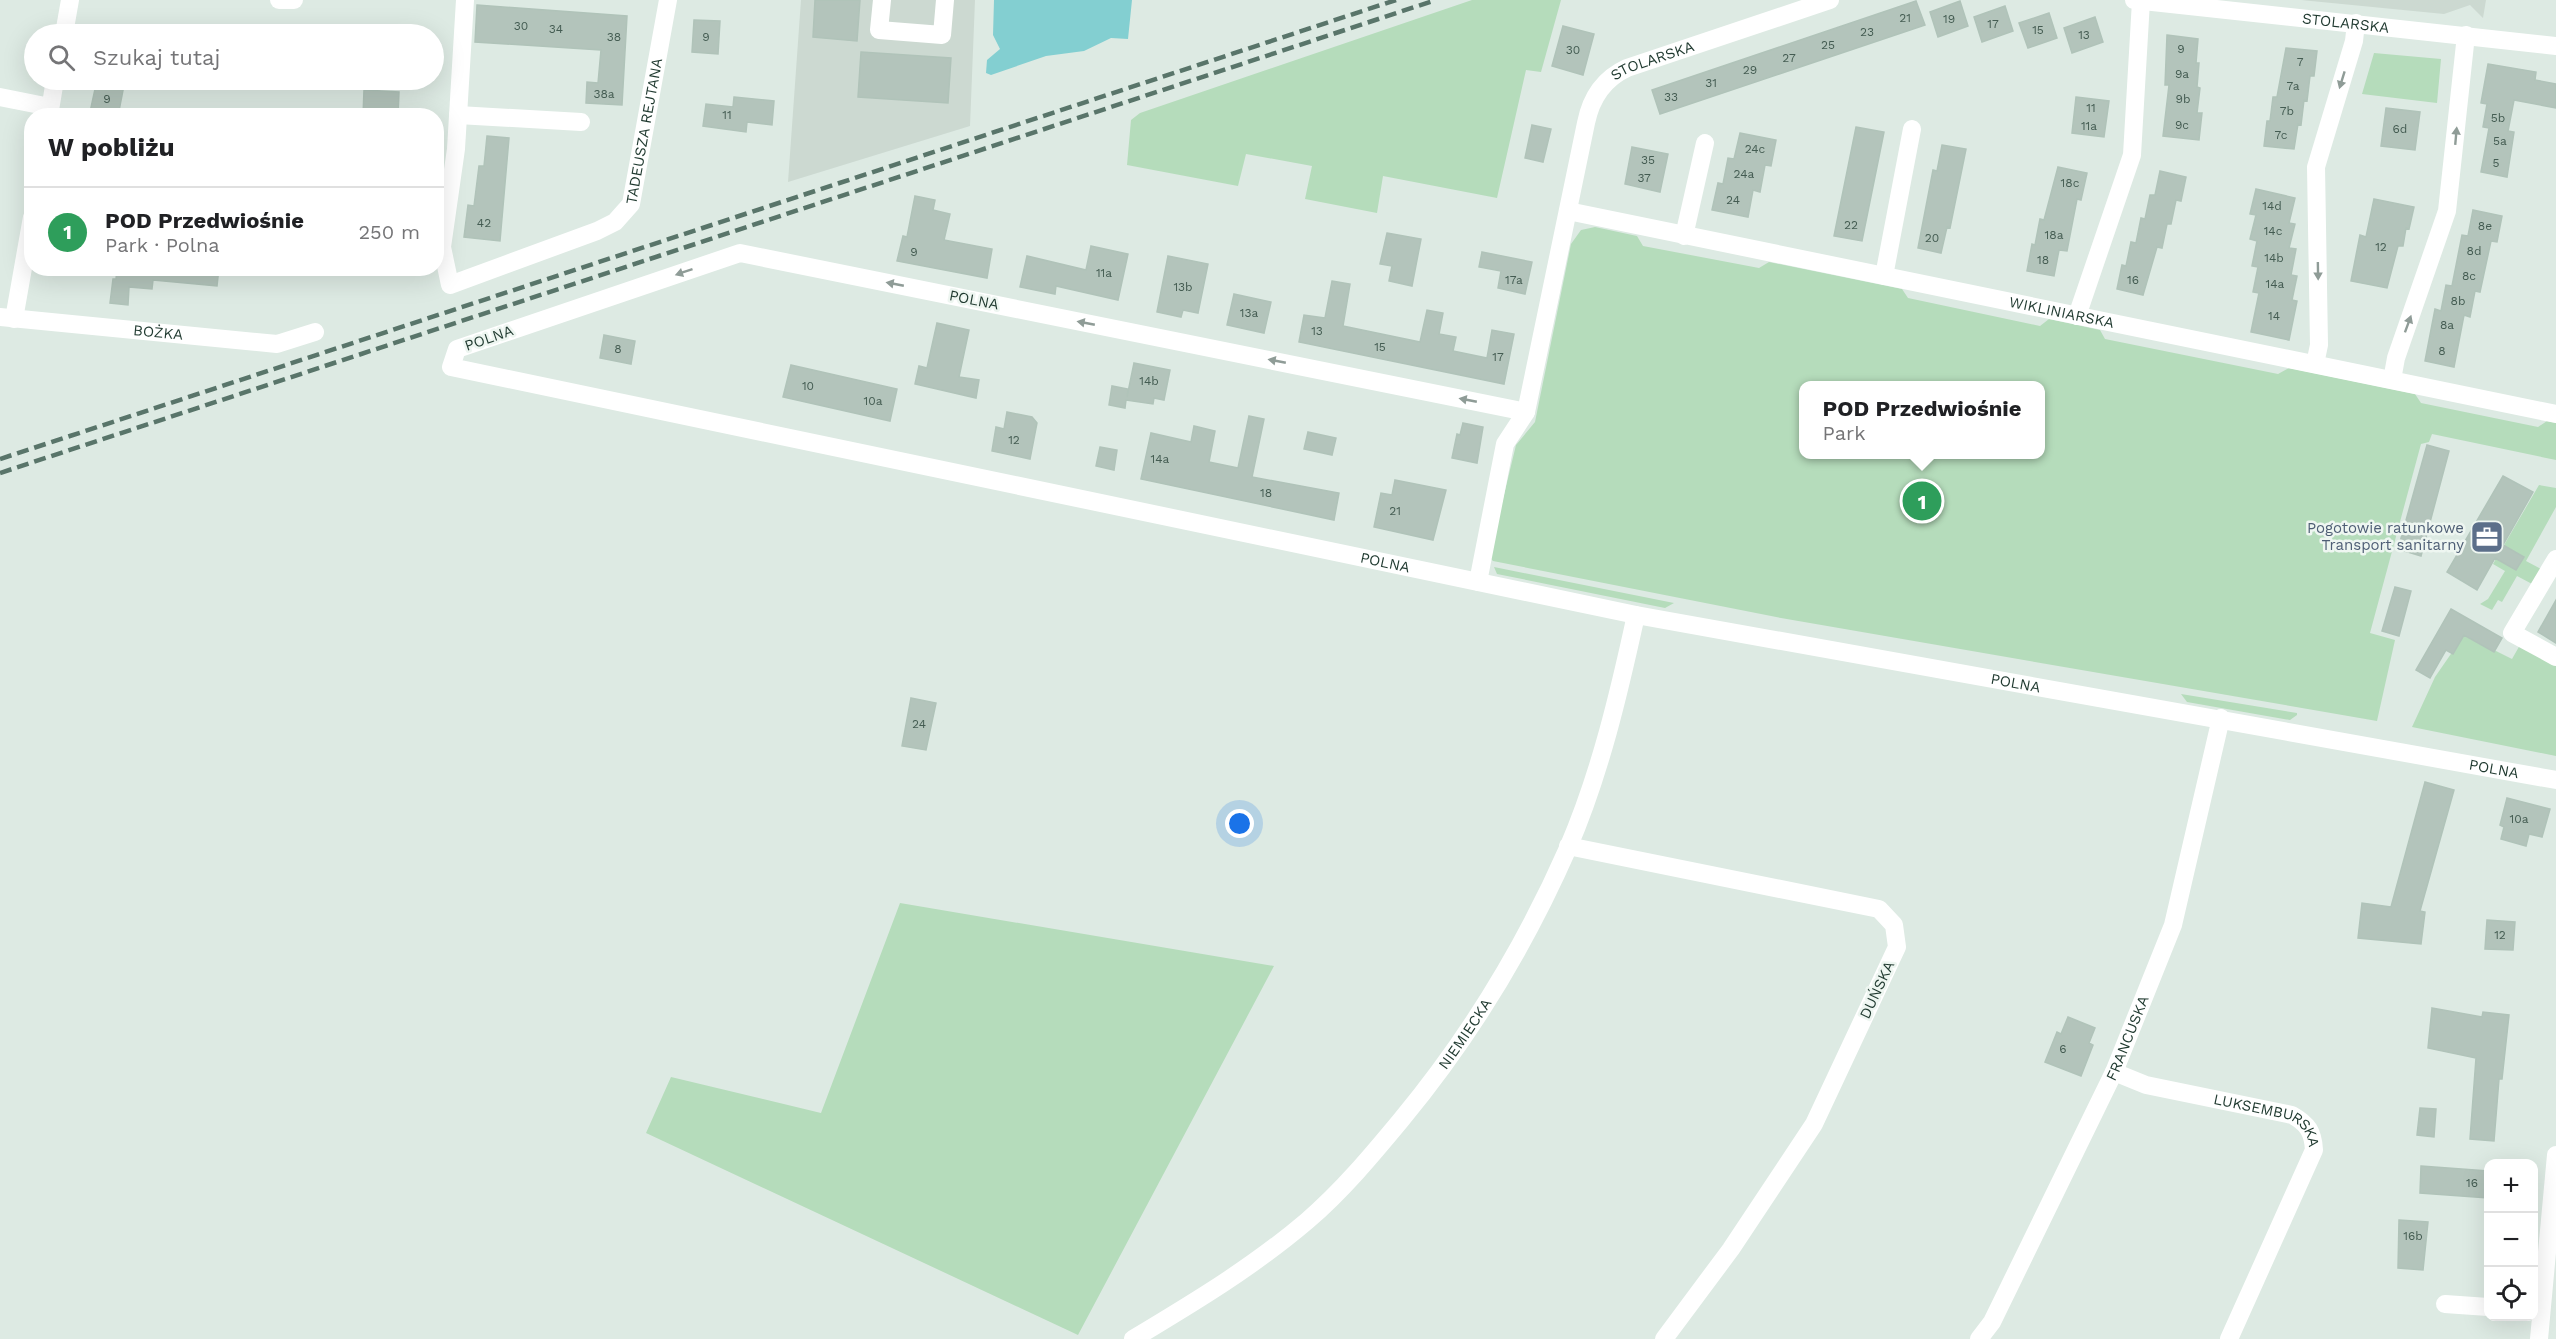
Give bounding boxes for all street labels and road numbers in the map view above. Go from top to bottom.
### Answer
street label: STOLARSKA [2301,9,2390,37]
street label: STOLARSKA [1607,37,1696,84]
street label: TADEUSZA REJTANA [622,56,666,206]
street label: POLNA [948,286,1000,314]
street label: WIKLINIARSKA [2008,293,2116,332]
street label: BOŻKA [132,321,184,344]
street label: POLNA [462,321,516,355]
street label: POLNA [1359,549,1412,576]
street label: POLNA [1989,670,2042,696]
street label: POLNA [2468,756,2520,782]
street label: DUŃSKA [1856,958,1898,1022]
street label: FRANCUSKA [2102,993,2153,1084]
street label: NIEMIECKA [1435,995,1495,1073]
street label: LUKSEMBURSKA [2212,1090,2323,1148]

